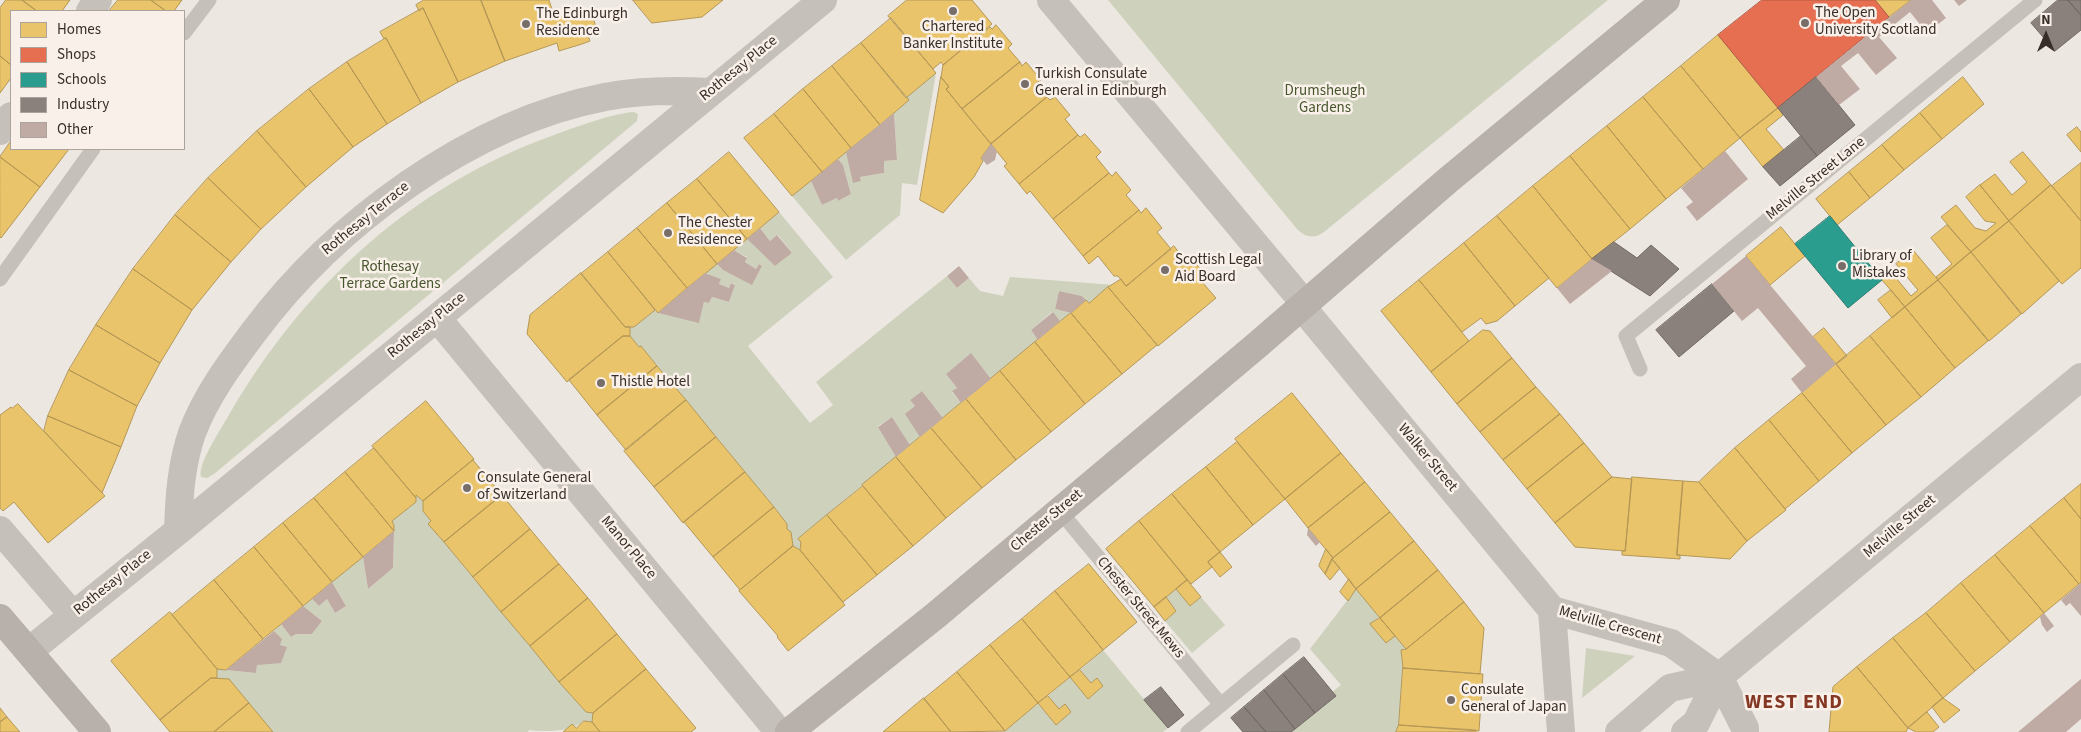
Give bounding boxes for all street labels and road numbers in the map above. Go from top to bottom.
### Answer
street label: Rothesay Place [697,32,781,106]
street label: Melville Street Lane [1763,134,1869,224]
street label: Rothesay Terrace [319,178,413,260]
street label: Rothesay Place [385,289,469,363]
street label: Walker Street [1393,420,1461,496]
street label: Chester Street [1007,486,1087,556]
street label: Melville Street [1860,492,1940,562]
street label: Manor Place [596,513,660,583]
street label: Rothesay Place [71,546,155,620]
street label: Chester Street Mews [1092,554,1188,662]
street label: Melville Crescent [1557,603,1663,649]

